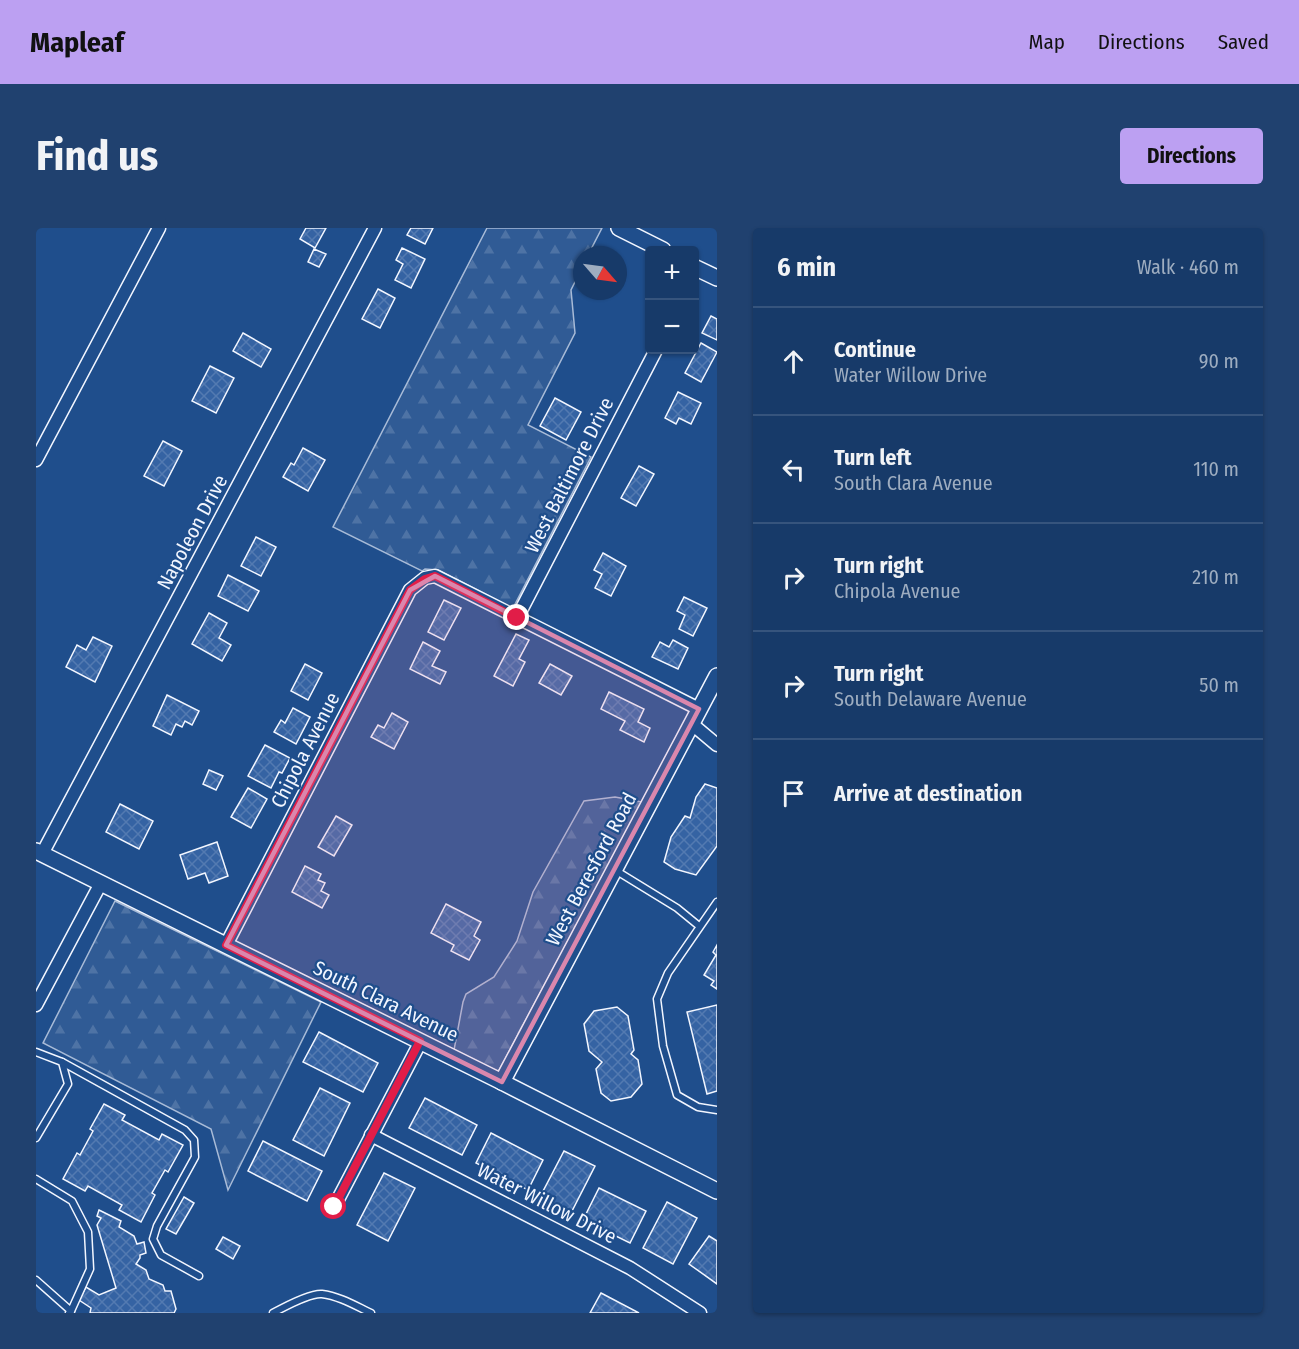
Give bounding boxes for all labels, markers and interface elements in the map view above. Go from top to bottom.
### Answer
text: Mapleaf [30,26,124,59]
text: Map [1028,29,1065,55]
text: Directions [1098,29,1185,55]
text: Saved [1218,29,1269,55]
button: Directions [1120,128,1263,184]
text: Find us [36,131,158,181]
north arrow [573,246,627,300]
map controls [645,246,699,354]
button: + [645,246,699,300]
text: 6 min [777,252,836,283]
text: Walk · 460 m [1137,255,1239,279]
button: − [645,300,699,354]
text: Continue [834,336,916,363]
icon: ahead [777,345,810,378]
text: 90 m [1199,349,1239,373]
text: Water Willow Drive [834,363,987,387]
street label: West Baltimore Drive [519,393,619,557]
text: Turn left [834,444,912,471]
icon: left [777,453,810,486]
text: 110 m [1193,457,1239,481]
street label: Napoleon Drive [152,471,232,593]
text: South Clara Avenue [834,471,993,495]
text: Turn right [834,552,923,579]
icon: right [777,561,810,594]
text: 210 m [1192,565,1239,589]
text: Chipola Avenue [834,579,960,603]
route end [503,604,529,630]
text: Turn right [834,660,923,687]
icon: right [777,669,810,702]
text: 50 m [1199,673,1239,697]
text: South Delaware Avenue [834,687,1027,711]
street label: Chipola Avenue [266,688,344,812]
icon: arrive [777,777,810,810]
text: Arrive at destination [834,780,1022,807]
street label: West Beresford Road [541,788,641,950]
street label: South Clara Avenue [309,955,463,1047]
street label: Water Willow Drive [473,1158,621,1248]
route start [320,1193,346,1219]

